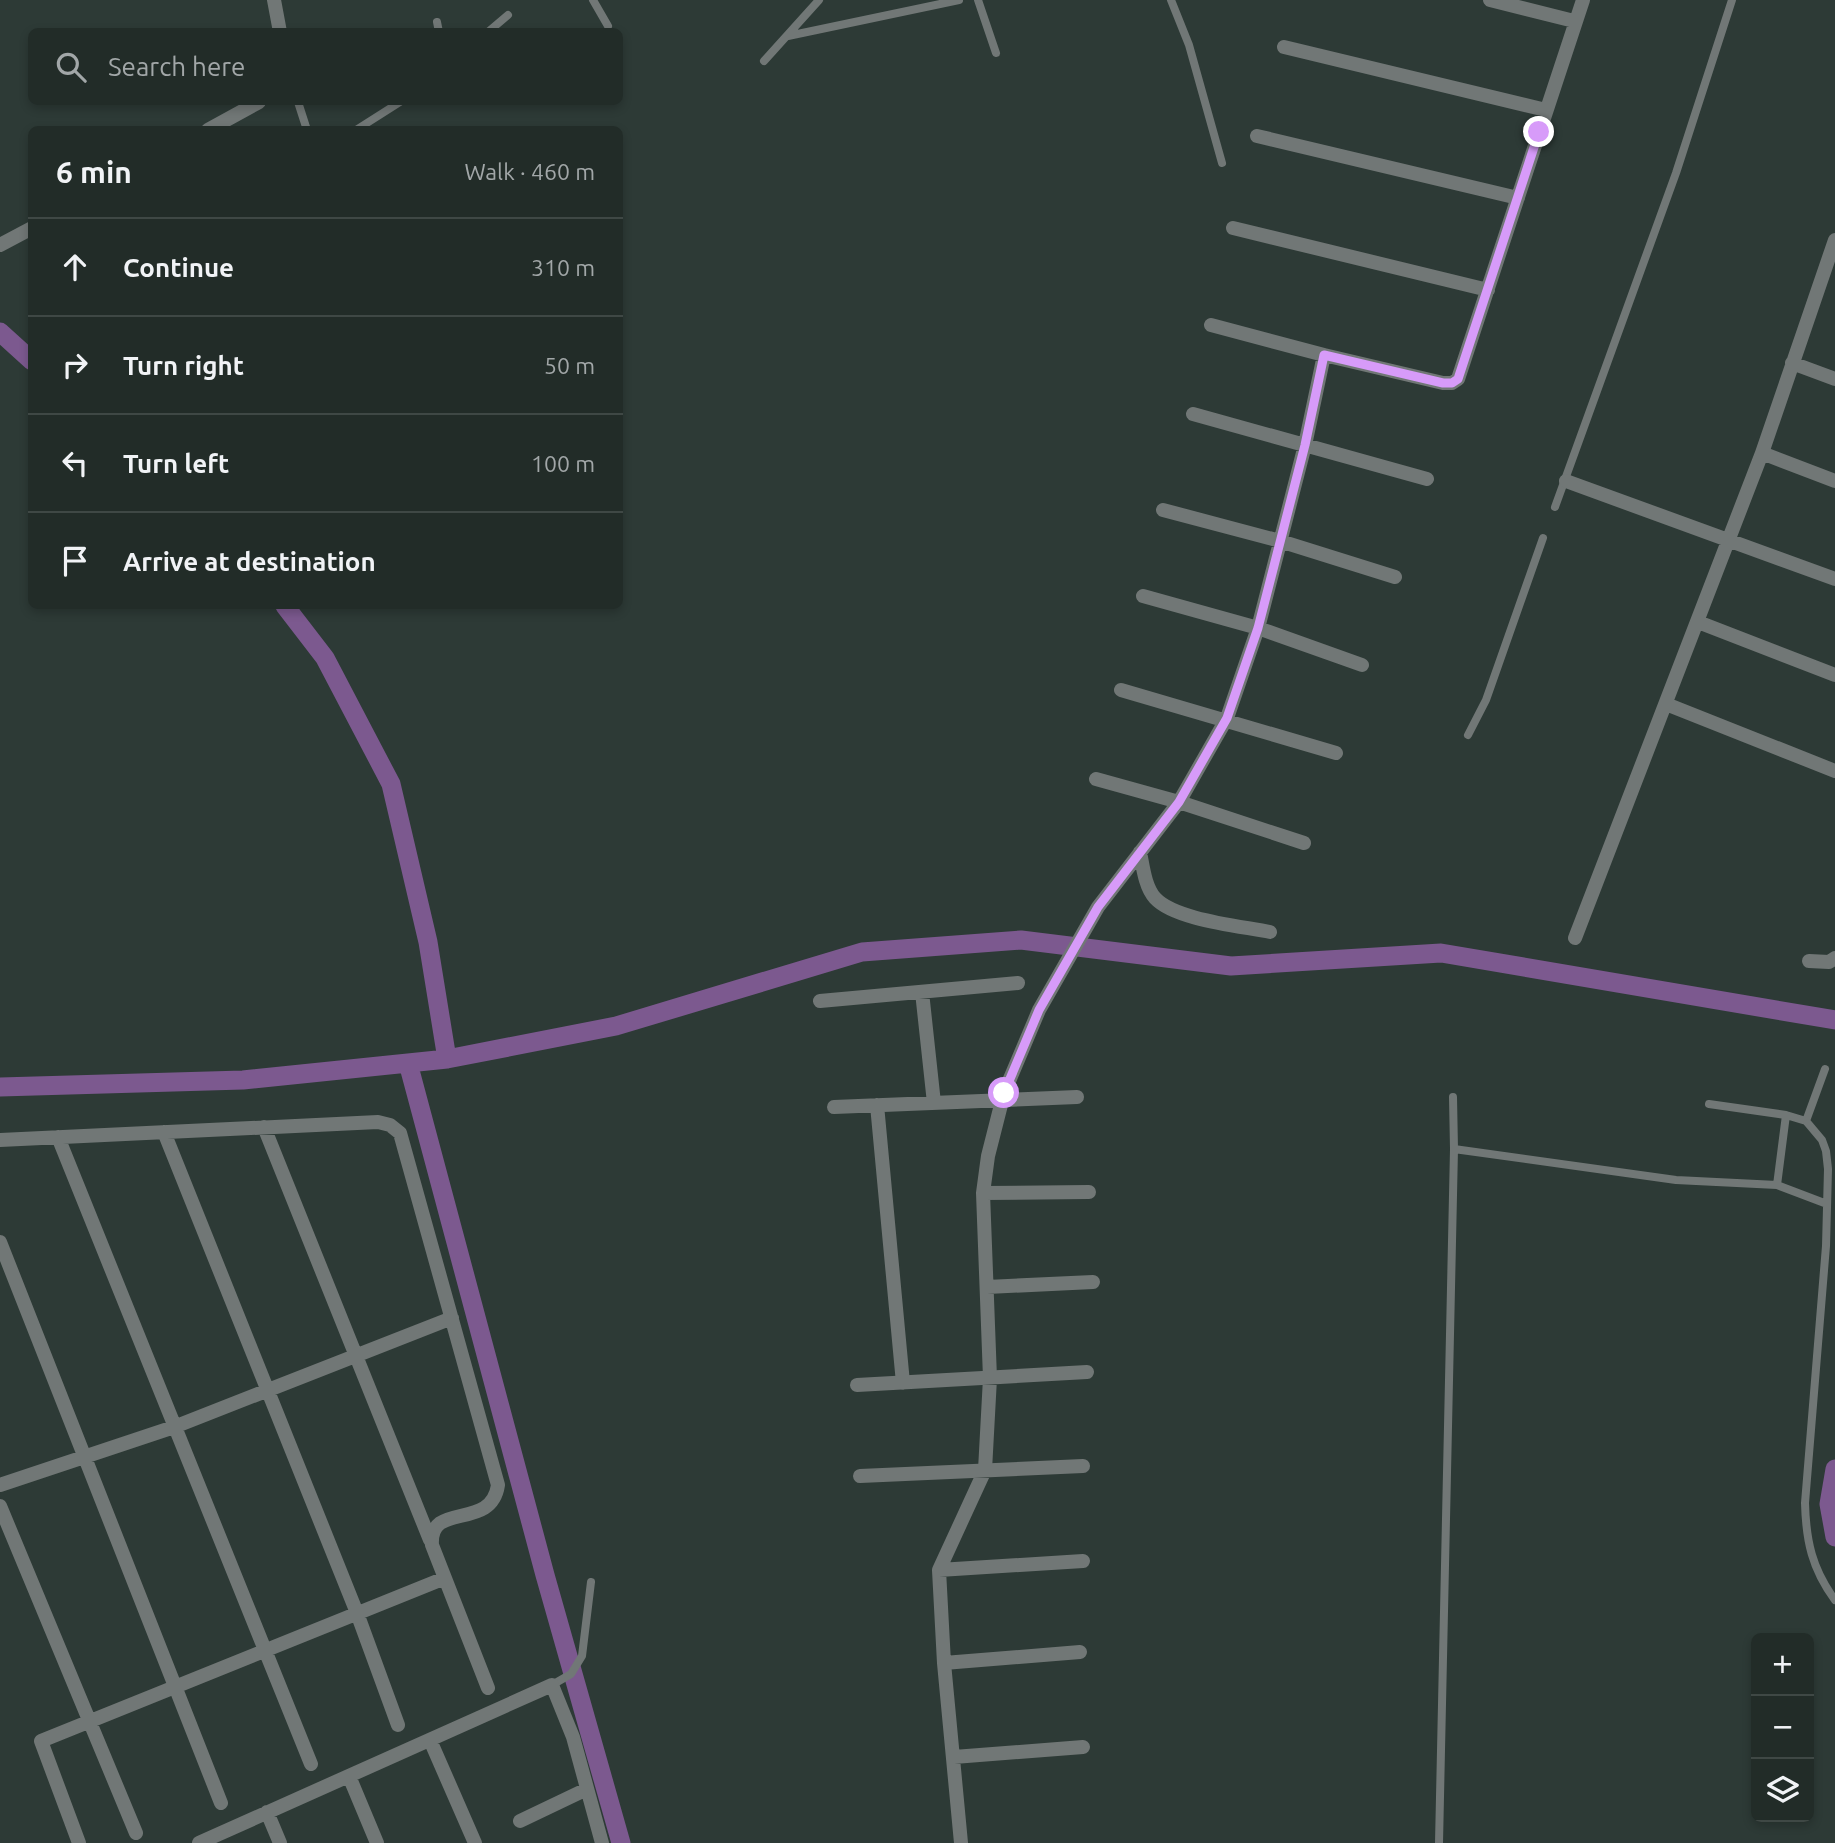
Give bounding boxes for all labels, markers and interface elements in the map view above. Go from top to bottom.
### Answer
search box [28,28,623,105]
icon: search [52,48,90,86]
text: Search here [108,52,245,81]
route end [1523,116,1554,147]
text: 6 min [56,155,132,189]
text: Walk · 460 m [464,159,595,184]
icon: ahead [56,248,94,286]
text: Continue [123,253,234,282]
text: 310 m [531,255,595,280]
icon: right [56,346,94,384]
text: Turn right [123,351,244,380]
text: 50 m [544,353,595,378]
icon: left [56,444,94,482]
text: Turn left [123,449,229,478]
text: 100 m [531,451,595,476]
icon: arrive [56,542,94,580]
text: Arrive at destination [123,547,376,576]
route start [988,1077,1019,1108]
map controls [1751,1633,1814,1822]
button: + [1751,1633,1814,1696]
button: − [1751,1696,1814,1759]
button: layers [1751,1759,1814,1822]

